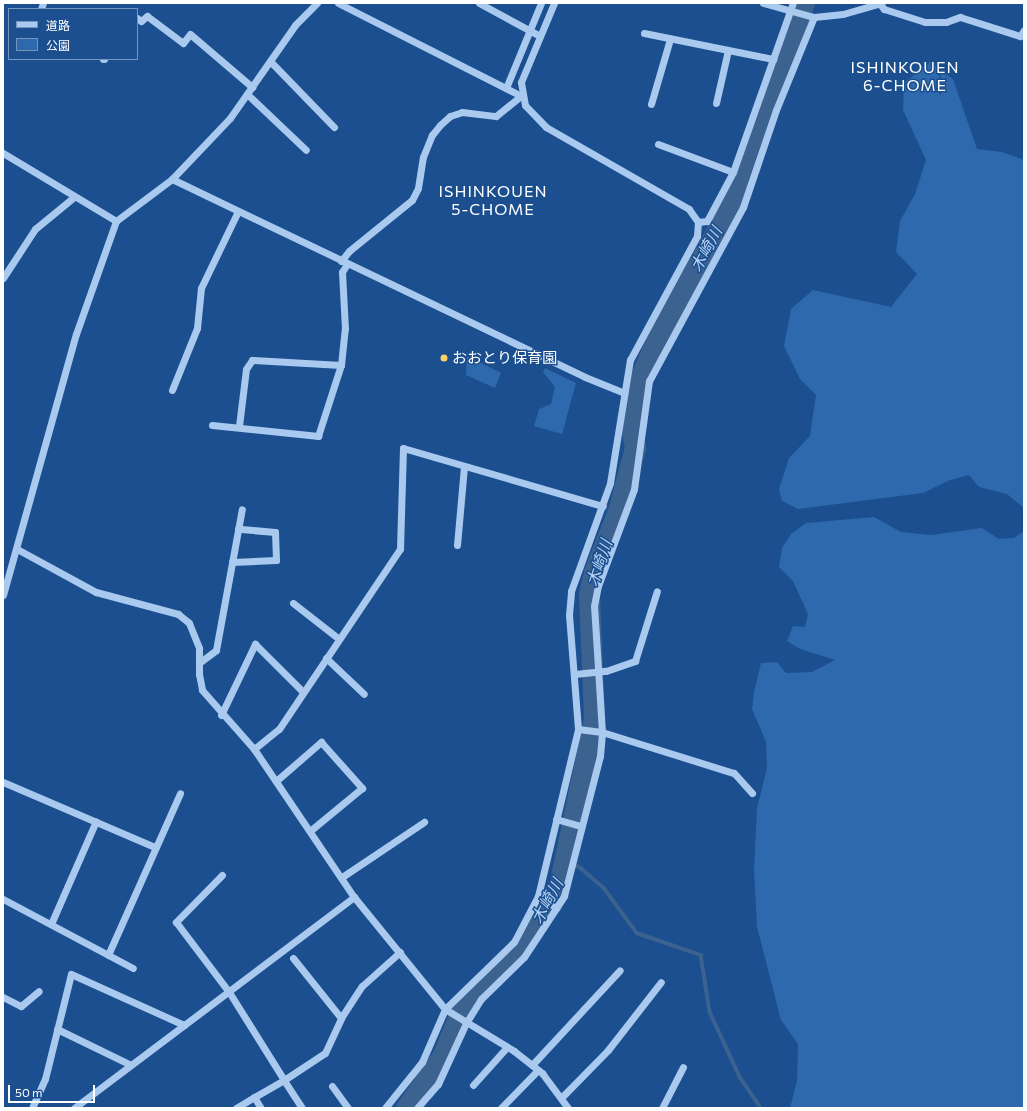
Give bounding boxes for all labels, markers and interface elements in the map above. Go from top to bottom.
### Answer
legend [8,8,138,60]
text: 道路 [46,18,70,32]
text: 公園 [46,38,70,52]
district label: ISHINKOUEN 6-CHOME [851,57,959,95]
district label: ISHINKOUEN 5-CHOME [439,181,547,219]
water label: 木崎川 [686,223,726,275]
place label: おおとり保育園 [452,349,557,367]
marker: おおとり保育園 [439,353,449,363]
water label: 木崎川 [582,537,616,589]
water label: 木崎川 [527,875,567,927]
scale bar [10,1077,97,1103]
text: 50 m [15,1085,43,1099]

